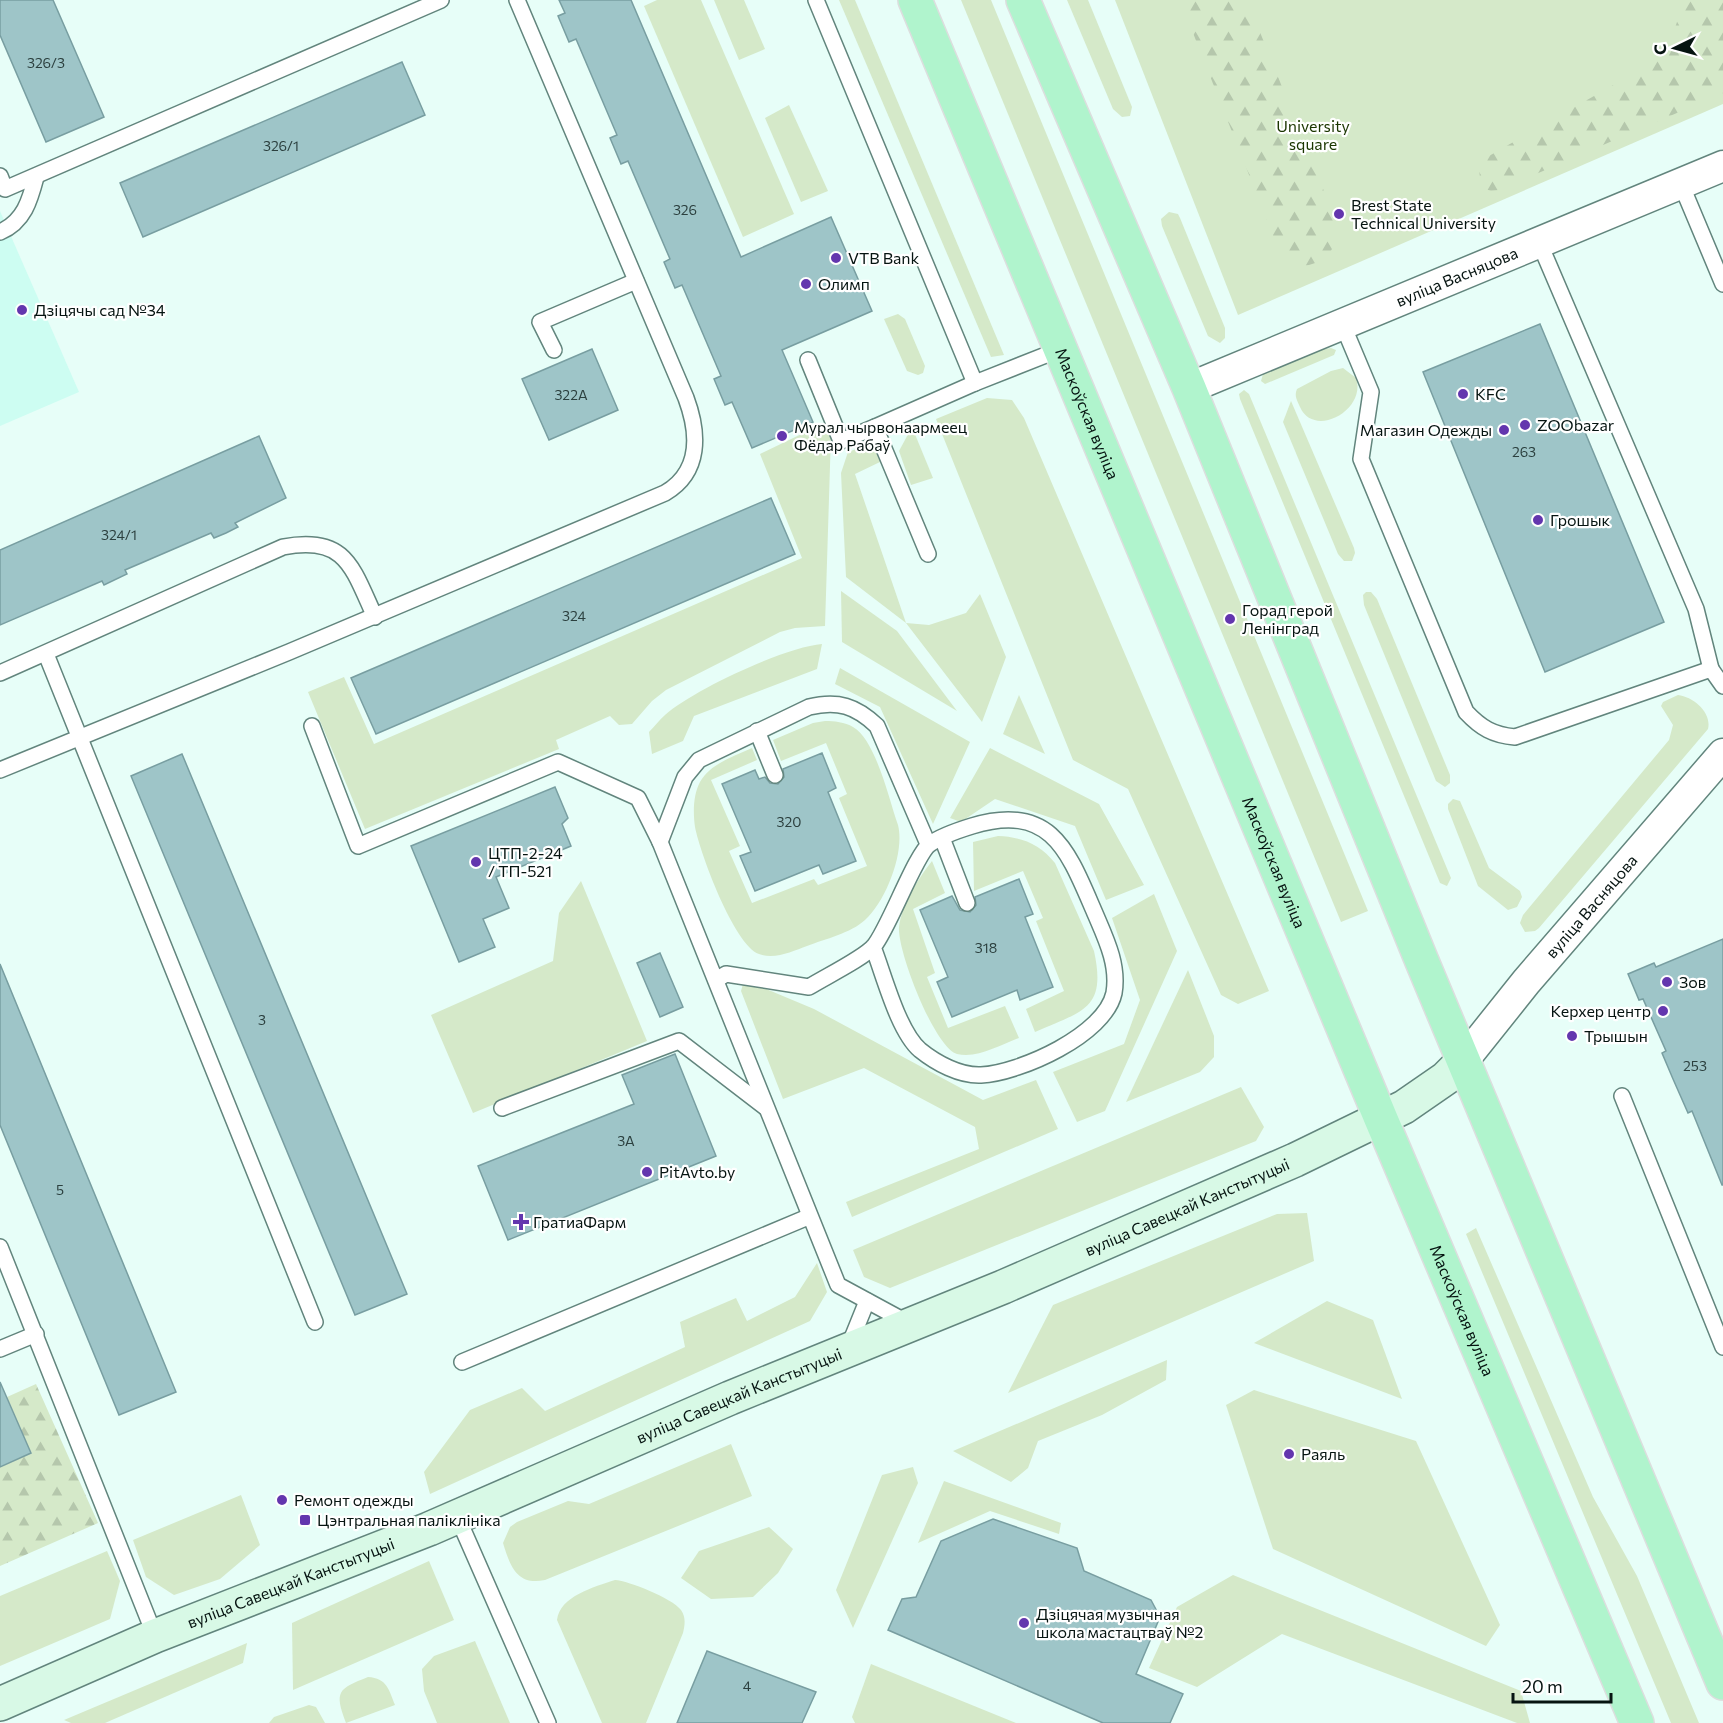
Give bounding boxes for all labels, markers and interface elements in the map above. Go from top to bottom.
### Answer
north arrow [1645,18,1705,78]
text: С [1650,43,1669,56]
house number: 326/3 [27,54,65,71]
park label: University square [1276,116,1350,153]
house number: 326/1 [263,137,299,154]
place label: Brest State Technical University [1351,195,1496,232]
house number: 326 [673,201,697,218]
marker: Brest State Technical University [1332,207,1346,221]
street label: вуліца Васняцова [1393,242,1520,310]
place label: VTB Bank [848,248,919,267]
marker: VTB Bank [829,251,843,265]
place label: Олимп [818,274,870,293]
marker: Олимп [799,277,813,291]
place label: Дзіцячы сад №34 [34,300,166,319]
marker: Дзіцячы сад №34 [15,303,29,317]
street label: Маскоўская вуліца [1052,345,1123,482]
place label: KFC [1475,384,1506,403]
house number: 322А [554,386,588,403]
marker: KFC [1456,387,1470,401]
place label: ZOObazar [1537,415,1615,434]
place label: Мурал чырвонаармеец Фёдар Рабаў [794,417,968,454]
marker: ZOObazar [1518,418,1532,432]
place label: Магазин Одежды [1360,420,1492,439]
marker: Магазин Одежды [1497,423,1511,437]
marker: Мурал чырвонаармеец Фёдар Рабаў [775,429,789,443]
house number: 263 [1512,443,1536,460]
place label: Грошык [1550,510,1611,529]
marker: Грошык [1531,513,1545,527]
house number: 324/1 [101,526,137,543]
place label: Горад герой Ленінград [1242,600,1333,637]
house number: 324 [562,607,587,624]
marker: Горад герой Ленінград [1223,612,1237,626]
street label: Маскоўская вуліца [1239,794,1310,930]
house number: 320 [777,813,801,830]
place label: ЦТП-2-24 / ТП-521 [488,843,563,880]
street label: вуліца Васняцова [1541,851,1641,961]
marker: ЦТП-2-24 / ТП-521 [469,855,483,869]
house number: 318 [975,939,997,956]
place label: Зов [1679,972,1706,991]
marker: Зов [1660,975,1674,989]
place label: Керхер центр [1551,1001,1651,1020]
marker: Керхер центр [1656,1004,1670,1018]
house number: 3 [258,1011,266,1028]
place label: Трышын [1584,1026,1648,1045]
marker: Трышын [1565,1029,1579,1043]
house number: 253 [1683,1057,1707,1074]
house number: 3А [617,1132,635,1149]
street label: вуліца Савецкай Канстытуцыі [1082,1154,1292,1259]
place label: PitAvto.by [659,1162,735,1181]
marker: PitAvto.by [640,1165,654,1179]
house number: 5 [56,1181,64,1198]
place label: ГратиаФарм [533,1212,626,1231]
marker: ГратиаФарм [514,1215,528,1229]
street label: Маскоўская вуліца [1426,1242,1499,1378]
street label: вуліца Савецкай Канстытуцыі [633,1344,844,1447]
place label: Раяль [1301,1444,1345,1463]
marker: Раяль [1282,1447,1296,1461]
place label: Ремонт одежды [294,1490,414,1509]
marker: Ремонт одежды [275,1493,289,1507]
place label: Цэнтральная паліклініка [317,1510,501,1529]
marker: Цэнтральная паліклініка [298,1513,312,1527]
street label: вуліца Савецкай Канстытуцыі [184,1533,397,1632]
place label: Дзіцячая музычная школа мастацтваў №2 [1036,1604,1203,1641]
marker: Дзіцячая музычная школа мастацтваў №2 [1017,1616,1031,1630]
scale bar [1513,1666,1610,1704]
text: 20 m [1522,1675,1563,1697]
house number: 4 [743,1677,752,1694]

